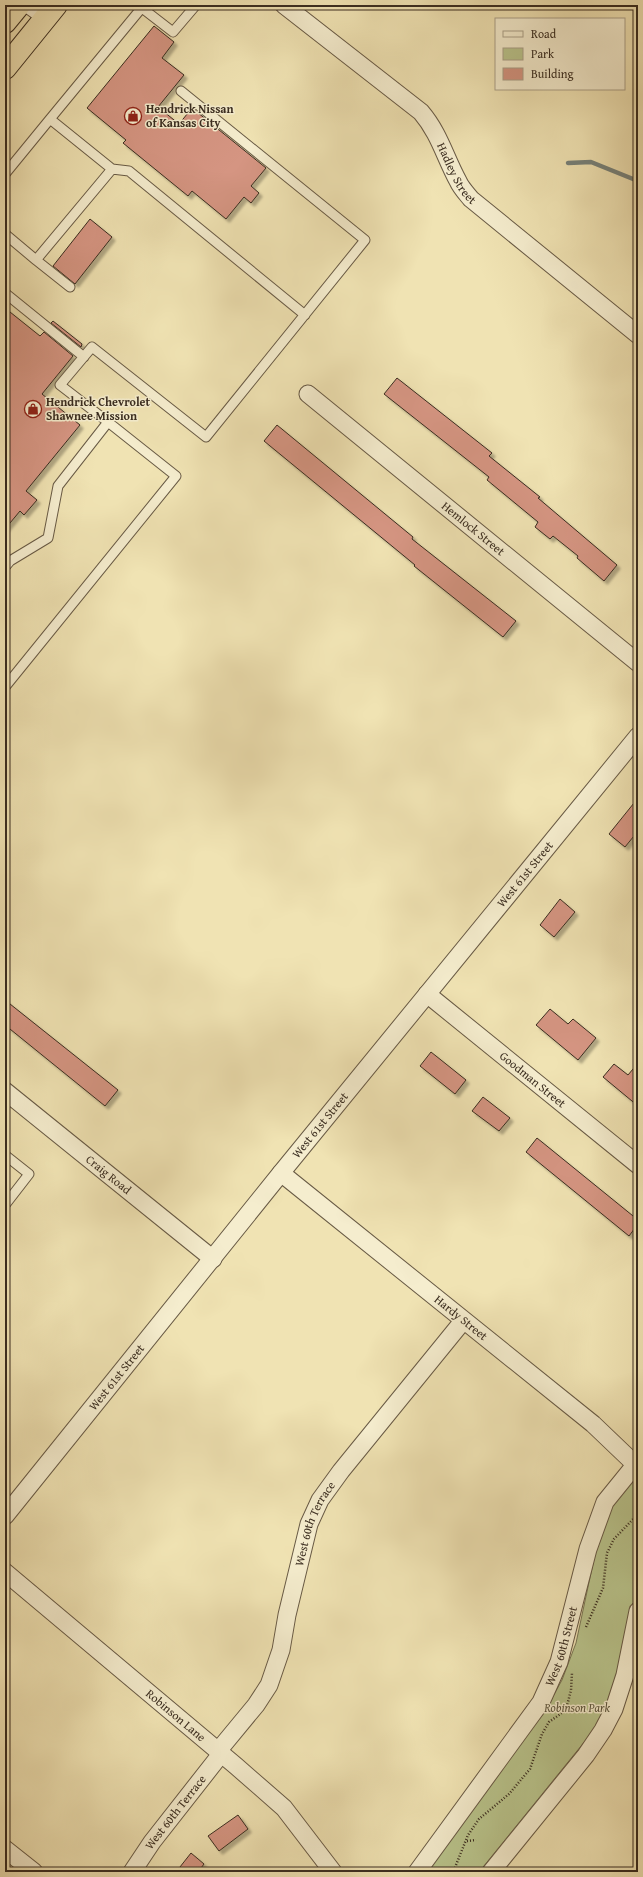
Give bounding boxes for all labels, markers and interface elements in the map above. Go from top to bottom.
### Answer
legend [495,18,625,90]
text: Road [531,25,557,42]
text: Park [531,45,555,62]
text: Building [531,65,574,82]
place label: Hendrick Nissan of Kansas City [146,100,234,131]
shop icon: Hendrick Nissan of Kansas City [123,106,143,126]
street label: Hadley Street [433,140,481,208]
place label: Hendrick Chevrolet Shawnee Mission [46,393,150,424]
shop icon: Hendrick Chevrolet Shawnee Mission [23,399,43,419]
street label: Hemlock Street [438,497,509,560]
street label: West 61st Street [493,837,557,911]
street label: Goodman Street [496,1047,570,1112]
street label: West 61st Street [288,1088,352,1161]
street label: Craig Road [82,1151,136,1198]
street label: Hardy Street [431,1291,492,1345]
street label: West 61st Street [84,1340,149,1414]
street label: West 60th Terrace [290,1477,339,1568]
street label: West 60th Street [540,1604,581,1689]
street label: Robinson Lane [142,1685,210,1745]
park label: Robinson Park [543,1699,610,1716]
street label: West 60th Terrace [140,1771,210,1853]

